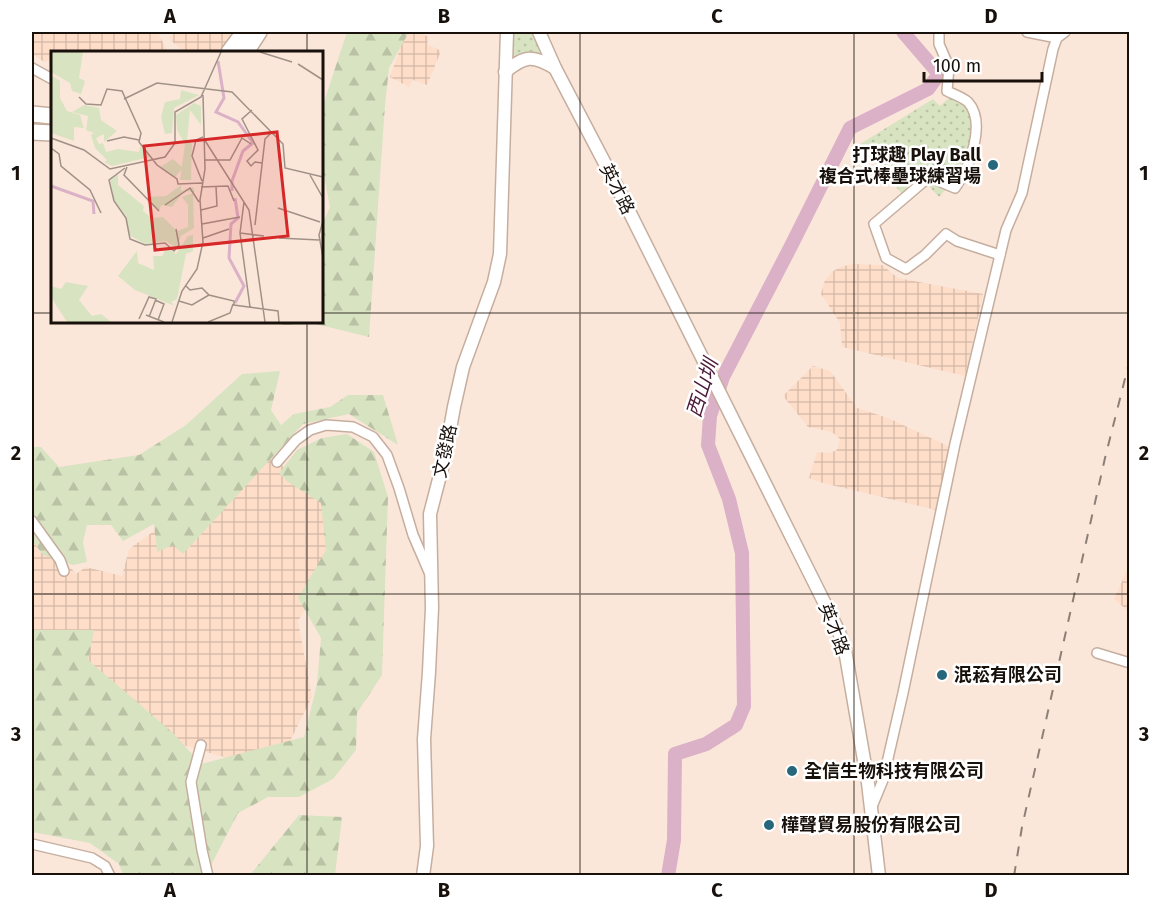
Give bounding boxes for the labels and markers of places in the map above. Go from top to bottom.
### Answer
place label: 打球趣 Play Ball 複合式棒壘球練習場 [819,144,982,187]
marker: 打球趣 Play Ball 複合式棒壘球練習場 [986,158,1000,172]
place label: 泯菘有限公司 [954,664,1062,686]
marker: 泯菘有限公司 [935,668,949,682]
place label: 全信生物科技有限公司 [804,760,984,782]
marker: 全信生物科技有限公司 [785,764,799,778]
place label: 樺聲貿易股份有限公司 [781,814,961,836]
marker: 樺聲貿易股份有限公司 [762,818,776,832]

